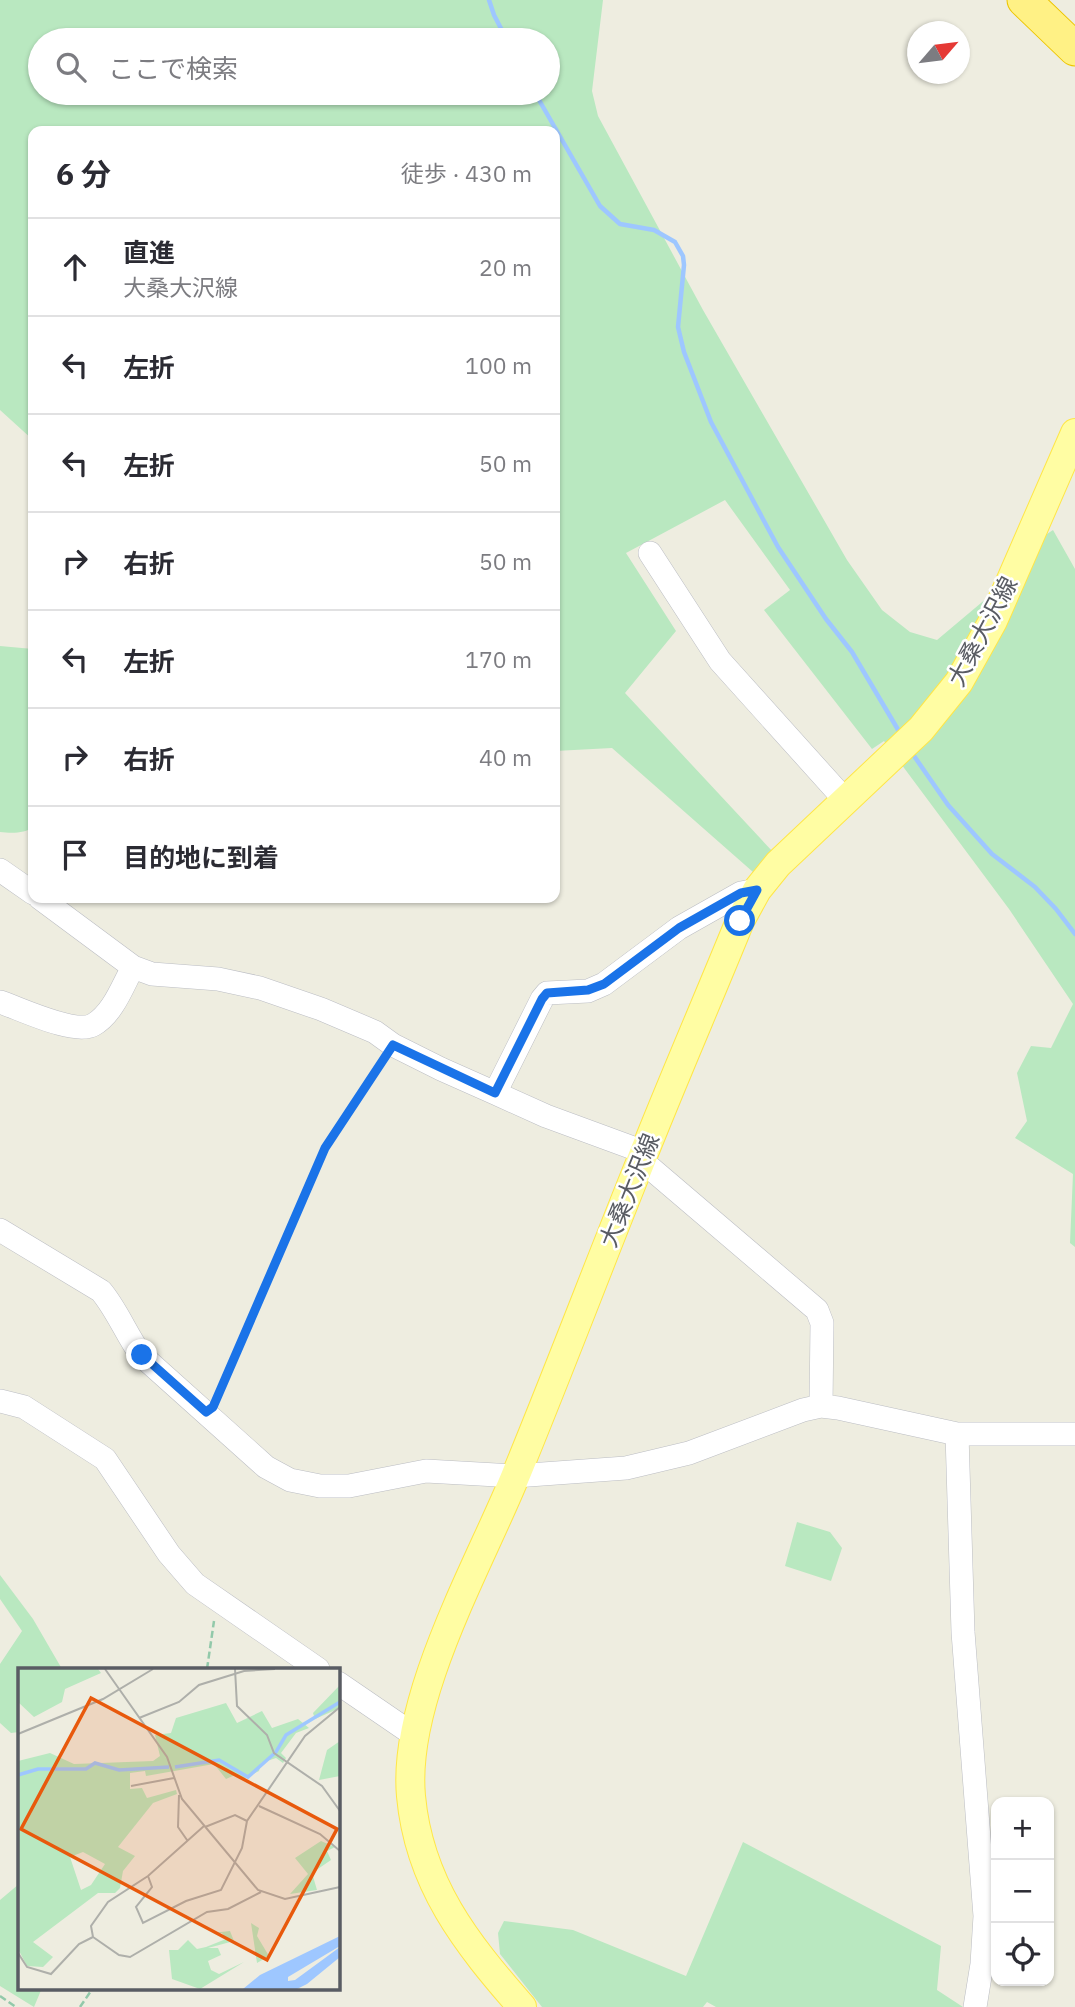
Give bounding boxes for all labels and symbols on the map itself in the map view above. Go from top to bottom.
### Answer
north arrow [907,21,970,84]
street label: 大桑大沢線 [940,571,1024,691]
route start [724,905,755,936]
street label: 大桑大沢線 [592,1128,666,1252]
route end [126,1339,157,1370]
inset map [18,1668,340,1990]

